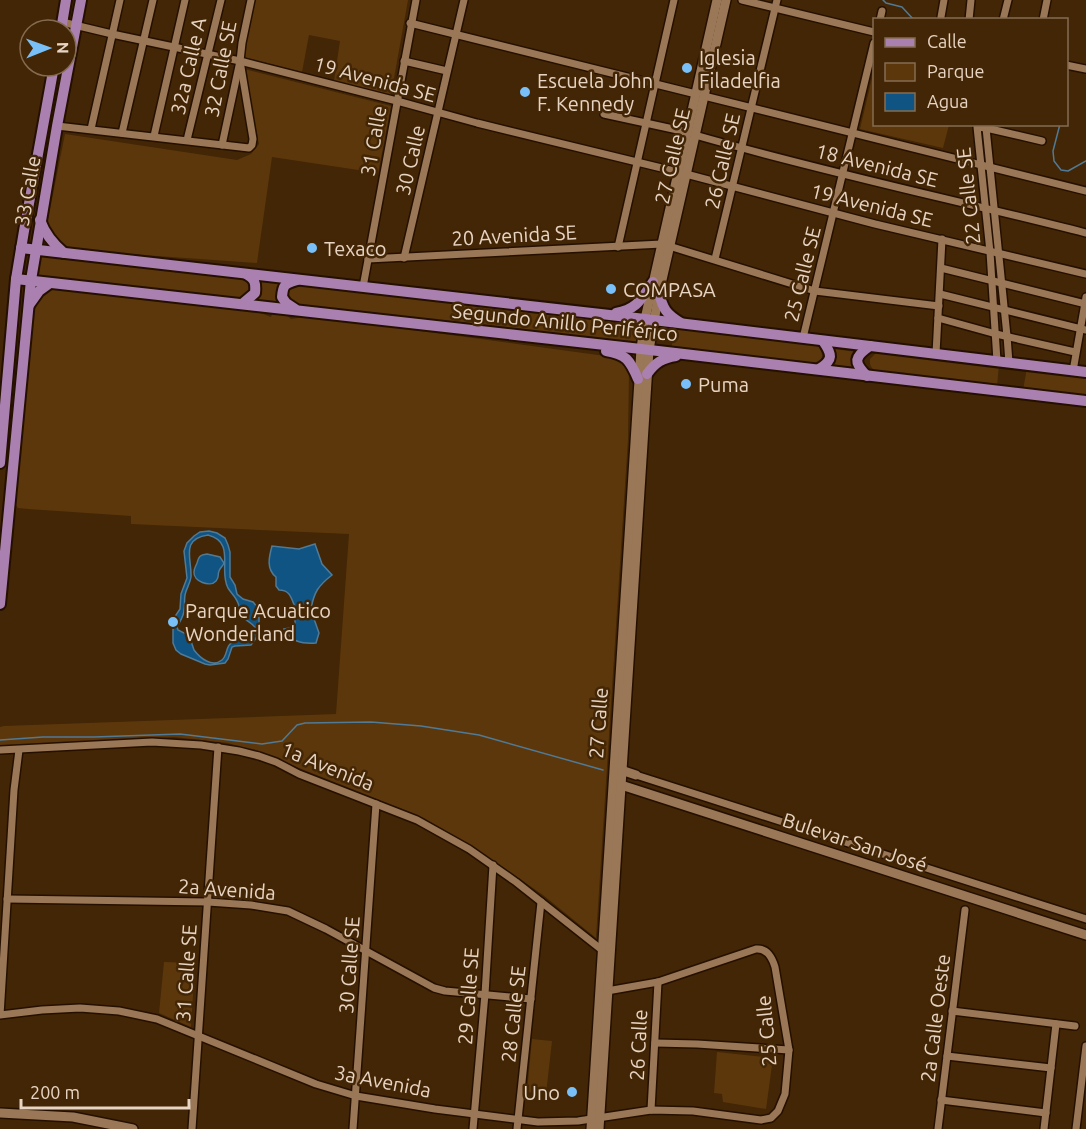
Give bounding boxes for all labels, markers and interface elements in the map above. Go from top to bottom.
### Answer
street label: 32a Calle A [166,15,210,117]
north arrow [18,18,78,78]
legend [873,18,1068,126]
street label: 32 Calle SE [199,19,241,119]
text: Calle [927,31,967,51]
text: N [54,42,72,54]
place label: Iglesia Filadelfia [699,46,781,92]
street label: 19 Avenida SE [312,52,438,106]
marker: Iglesia Filadelfia [680,61,694,75]
text: Parque [927,61,984,81]
place label: Escuela John F. Kennedy [537,69,653,115]
marker: Escuela John F. Kennedy [518,85,532,99]
text: Agua [927,91,969,111]
street label: 31 Calle [355,104,391,178]
street label: 27 Calle SE [650,106,694,206]
street label: 26 Calle SE [700,111,744,211]
street label: 30 Calle [391,123,429,197]
street label: 18 Avenida SE [813,139,941,191]
street label: 22 Calle SE [951,146,985,246]
street label: 33 Calle [9,154,45,228]
street label: 19 Avenida SE [808,179,936,231]
street label: 20 Avenida SE [451,220,577,250]
street label: 25 Calle SE [779,224,825,324]
place label: Texaco [324,237,386,260]
marker: Texaco [305,241,319,255]
place label: COMPASA [623,278,716,301]
marker: COMPASA [604,282,618,296]
street label: Segundo Anillo Periférico [451,299,679,345]
place label: Puma [698,373,749,396]
marker: Puma [679,377,693,391]
place label: Parque Acuatico Wonderland [185,599,331,645]
marker: Parque Acuatico Wonderland [166,615,180,629]
street label: 27 Calle [584,687,612,759]
street label: 1a Avenida [278,737,378,795]
street label: Bulevar San José [780,808,930,876]
street label: 2a Avenida [177,874,277,904]
street label: 30 Calle SE [334,916,364,1014]
street label: 31 Calle SE [171,924,201,1022]
street label: 29 Calle SE [453,947,483,1045]
street label: 2a Calle Oeste [916,953,954,1083]
street label: 28 Calle SE [496,964,530,1064]
street label: 25 Calle [751,995,781,1067]
street label: 26 Calle [625,1009,651,1081]
street label: 3a Avenida [333,1060,433,1102]
scale bar [21,1072,189,1110]
place label: Uno [523,1081,560,1104]
text: 200 m [30,1082,80,1102]
marker: Uno [565,1085,579,1099]

